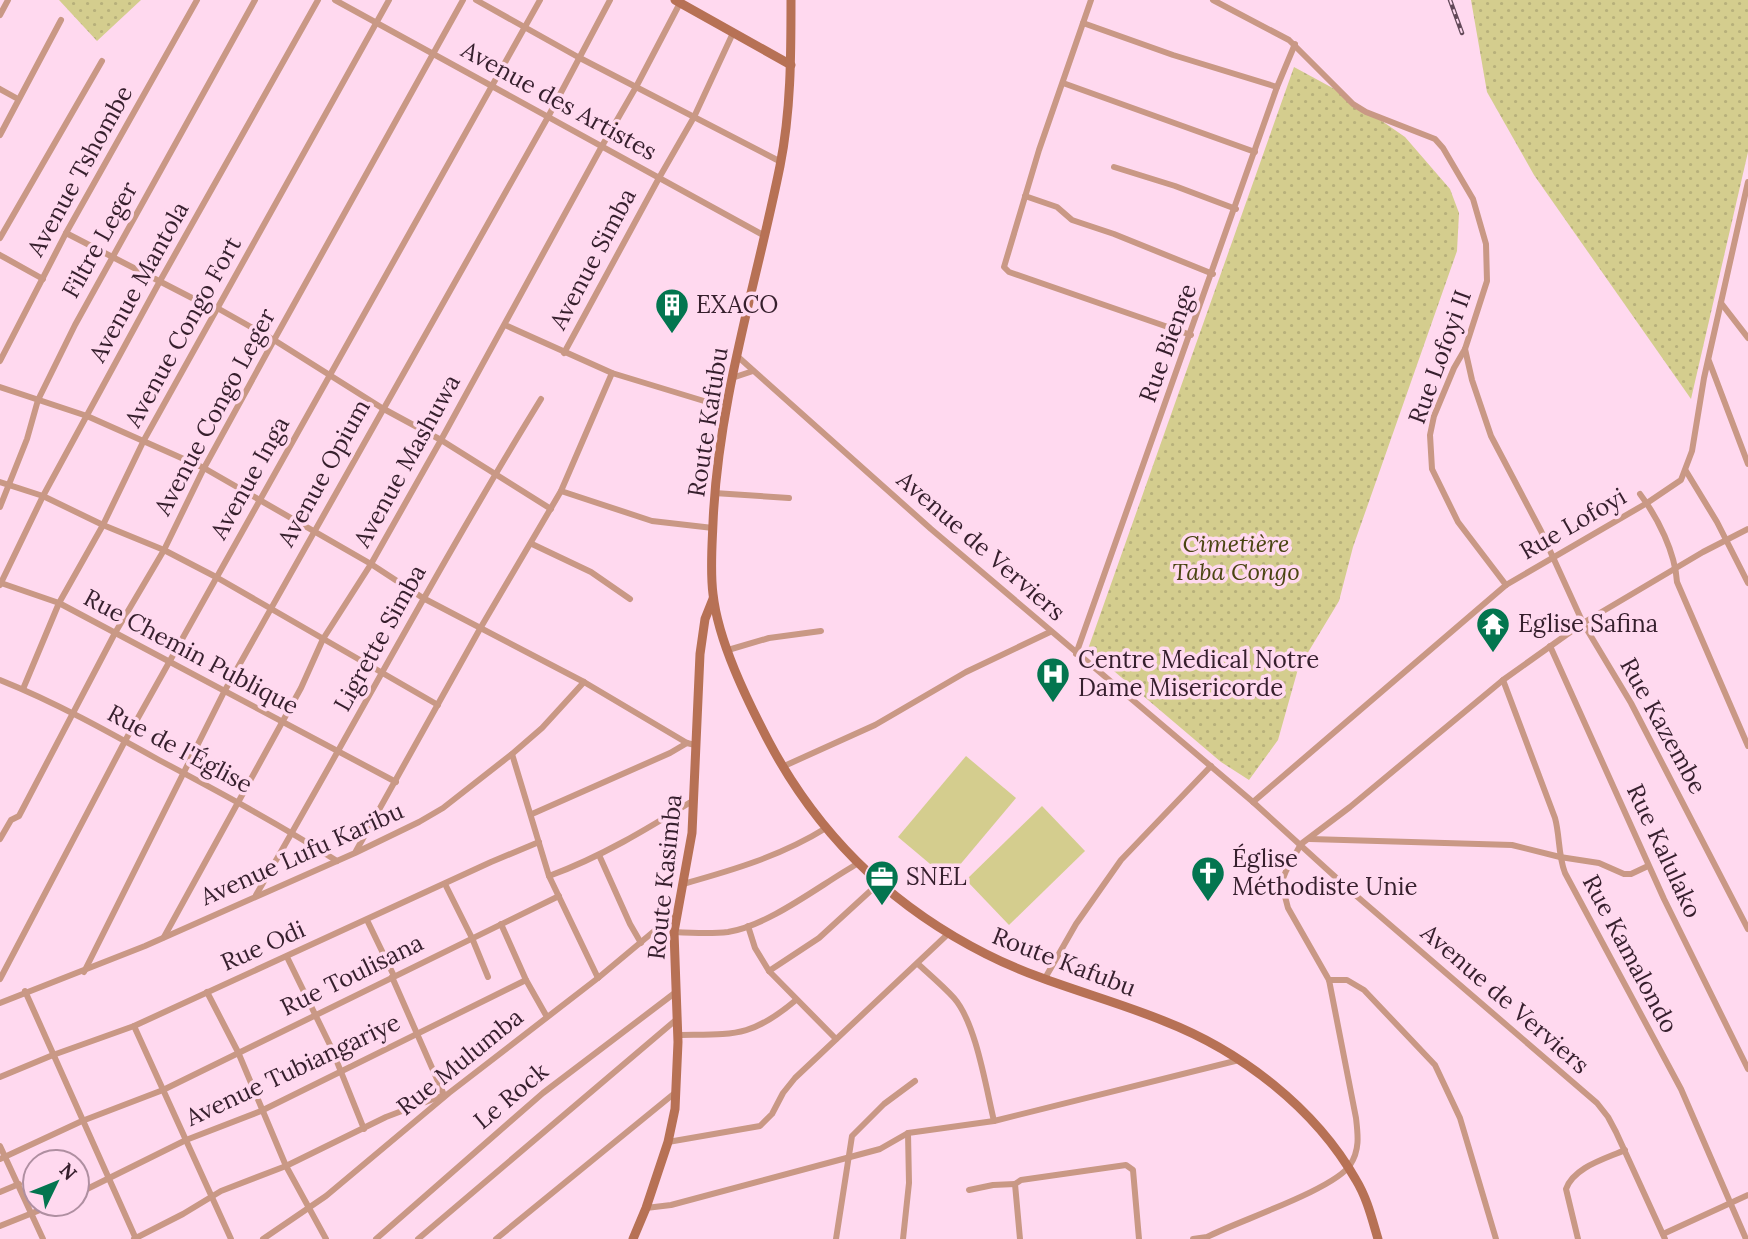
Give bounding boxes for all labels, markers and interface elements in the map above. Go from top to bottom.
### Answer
street label: Avenue des Artistes [455,34,662,167]
street label: Avenue Tshombe [19,80,139,262]
street label: Filtre Leger [55,175,145,304]
street label: Avenue Simba [542,183,643,336]
street label: Avenue Mantola [81,196,195,368]
street label: Avenue Congo Fort [117,230,248,433]
street label: Rue Bienge [1132,279,1203,406]
building icon: EXACO [653,286,691,335]
street label: Rue Lofoyi II [1401,286,1478,428]
place label: EXACO [696,289,778,320]
street label: Avenue Congo Leger [146,302,283,522]
street label: Route Kafubu [680,345,735,499]
street label: Avenue Mashuwa [346,369,467,554]
street label: Avenue Opium [270,394,377,553]
street label: Avenue Inga [203,411,296,546]
street label: Avenue de Verviers [890,463,1072,627]
street label: Rue Lofoyi [1514,481,1632,566]
park label: Cimetière Taba Congo [1172,528,1300,587]
street label: Ligrette Simba [326,559,433,717]
street label: Rue Chemin Publique [78,582,304,721]
temple icon: Eglise Safina [1474,605,1512,654]
place label: Eglise Safina [1518,608,1658,639]
place label: Centre Medical Notre Dame Misericorde [1078,644,1319,703]
street label: Rue Kazembe [1613,652,1714,799]
hospital icon: Centre Medical Notre Dame Misericorde [1034,655,1072,704]
street label: Rue de l'Église [102,697,258,800]
street label: Rue Kalulako [1620,779,1709,923]
street label: Route Kasimba [640,793,689,961]
street label: Avenue Lufu Karibu [195,795,408,913]
place label: Église Méthodiste Unie [1232,843,1418,902]
church icon: Église Méthodiste Unie [1189,854,1227,903]
office icon: SNEL [863,858,901,907]
place label: SNEL [906,861,967,892]
street label: Rue Kamalondo [1576,869,1685,1038]
street label: Rue Odi [216,913,310,978]
street label: Avenue de Verviers [1414,916,1596,1080]
street label: Route Kafubu [988,920,1140,1003]
street label: Rue Toulisana [275,927,428,1022]
street label: Rue Mulumba [390,1001,529,1122]
street label: Avenue Tubiangariye [180,1006,405,1133]
street label: Le Rock [467,1055,554,1136]
north arrow [21,1148,91,1218]
text: N [55,1158,82,1185]

